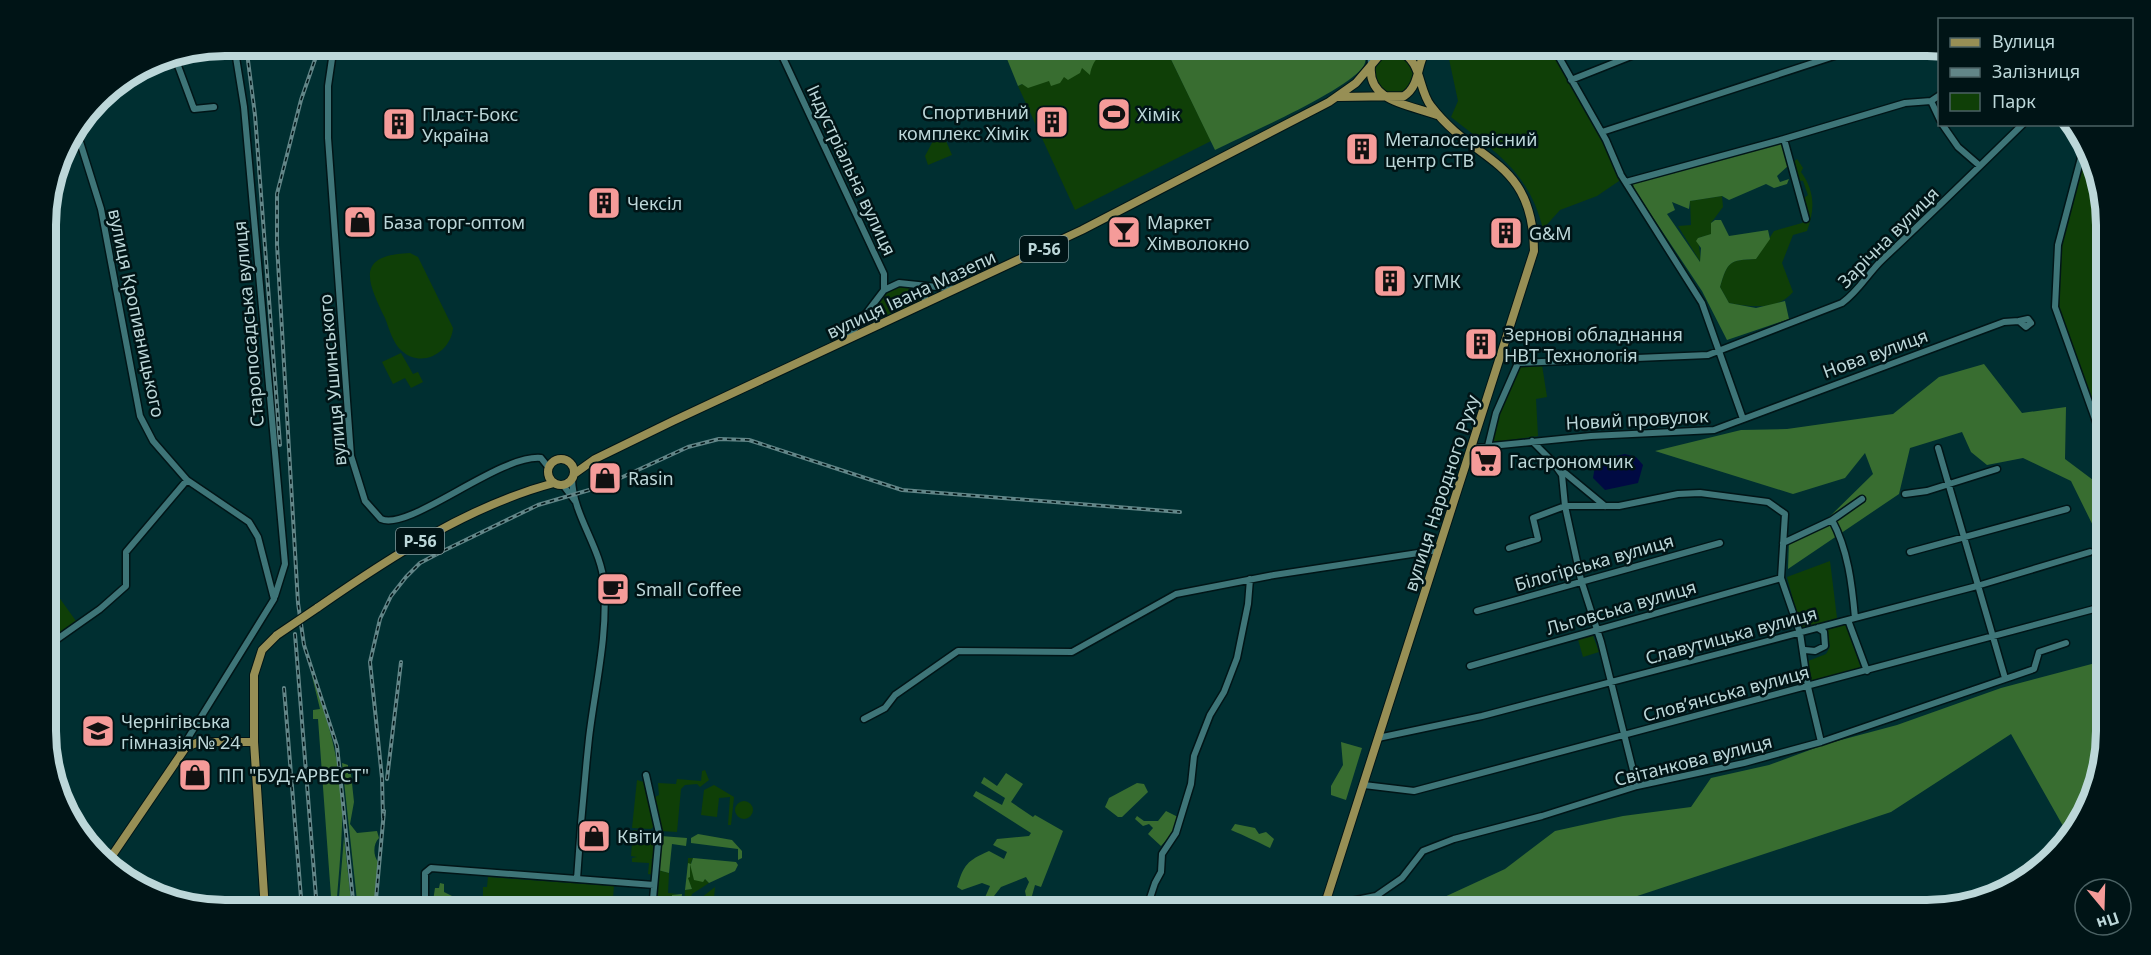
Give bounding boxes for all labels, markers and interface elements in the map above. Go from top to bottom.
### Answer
legend [1938,18,2133,126]
text: Вулиця [1992,29,2055,53]
text: Залізниця [1992,59,2080,83]
street label: Індустріальна вулиця [802,81,902,259]
text: Парк [1992,89,2036,113]
sports icon: Хімік [1096,96,1132,132]
place label: Спортивний комплекс Хімік [898,100,1029,145]
place label: Пласт-Бокс Україна [422,102,518,147]
place label: Хімік [1137,102,1181,126]
building icon: Спортивний комплекс Хімік [1034,104,1070,140]
building icon: Пласт-Бокс Україна [381,106,417,142]
place label: Металосервісний центр СТВ [1385,127,1537,172]
building icon: Металосервісний центр СТВ [1344,131,1380,167]
street label: Зарічна вулиця [1832,181,1944,293]
building icon: Чексіл [586,185,622,221]
place label: Чексіл [627,191,682,215]
shop icon: База торг-оптом [342,204,378,240]
street label: вулиця Кропивницького [103,207,171,419]
place label: База торг-оптом [383,210,525,234]
place label: Маркет Хімволокно [1147,210,1249,255]
bar icon: Маркет Хімволокно [1106,214,1142,250]
building icon: G&M [1488,215,1524,251]
street label: Старопосадська вулиця [227,220,269,428]
place label: G&M [1529,221,1572,245]
road number: Р-56 [1020,236,1068,262]
street label: вулиця Івана Мазепи [822,244,1000,344]
building icon: УГМК [1372,263,1408,299]
place label: УГМК [1413,269,1462,293]
street label: вулиця Ушинського [313,293,351,467]
place label: Зернові обладнання НВТ Технологія [1504,322,1683,367]
street label: Нова вулиця [1819,323,1931,383]
building icon: Зернові обладнання НВТ Технологія [1463,326,1499,362]
street label: вулиця Народного Руху [1398,391,1484,594]
street label: Новий провулок [1565,403,1709,435]
supermarket icon: Гастрономчик [1468,443,1504,479]
place label: Гастрономчик [1509,449,1634,473]
shop icon: Rasin [587,460,623,496]
place label: Rasin [628,466,674,490]
road number: Р-56 [396,528,444,554]
street label: Білогірська вулиця [1512,528,1676,596]
cafe icon: Small Coffee [595,571,631,607]
street label: Льговська вулиця [1543,574,1699,640]
place label: Small Coffee [636,577,742,601]
street label: Славутицька вулиця [1642,601,1820,669]
street label: Словʼянська вулиця [1640,659,1812,727]
place label: Чернігівська гімназія № 24 [121,709,241,754]
school or university icon: Чернігівська гімназія № 24 [80,713,116,749]
street label: Світанкова вулиця [1612,729,1774,791]
shop icon: ПП "БУД-АРВЕСТ" [177,757,213,793]
place label: ПП "БУД-АРВЕСТ" [218,763,369,787]
shop icon: Квіти [576,818,612,854]
place label: Квіти [617,824,663,848]
north arrow [2073,877,2133,937]
text: Пн [2094,907,2122,935]

